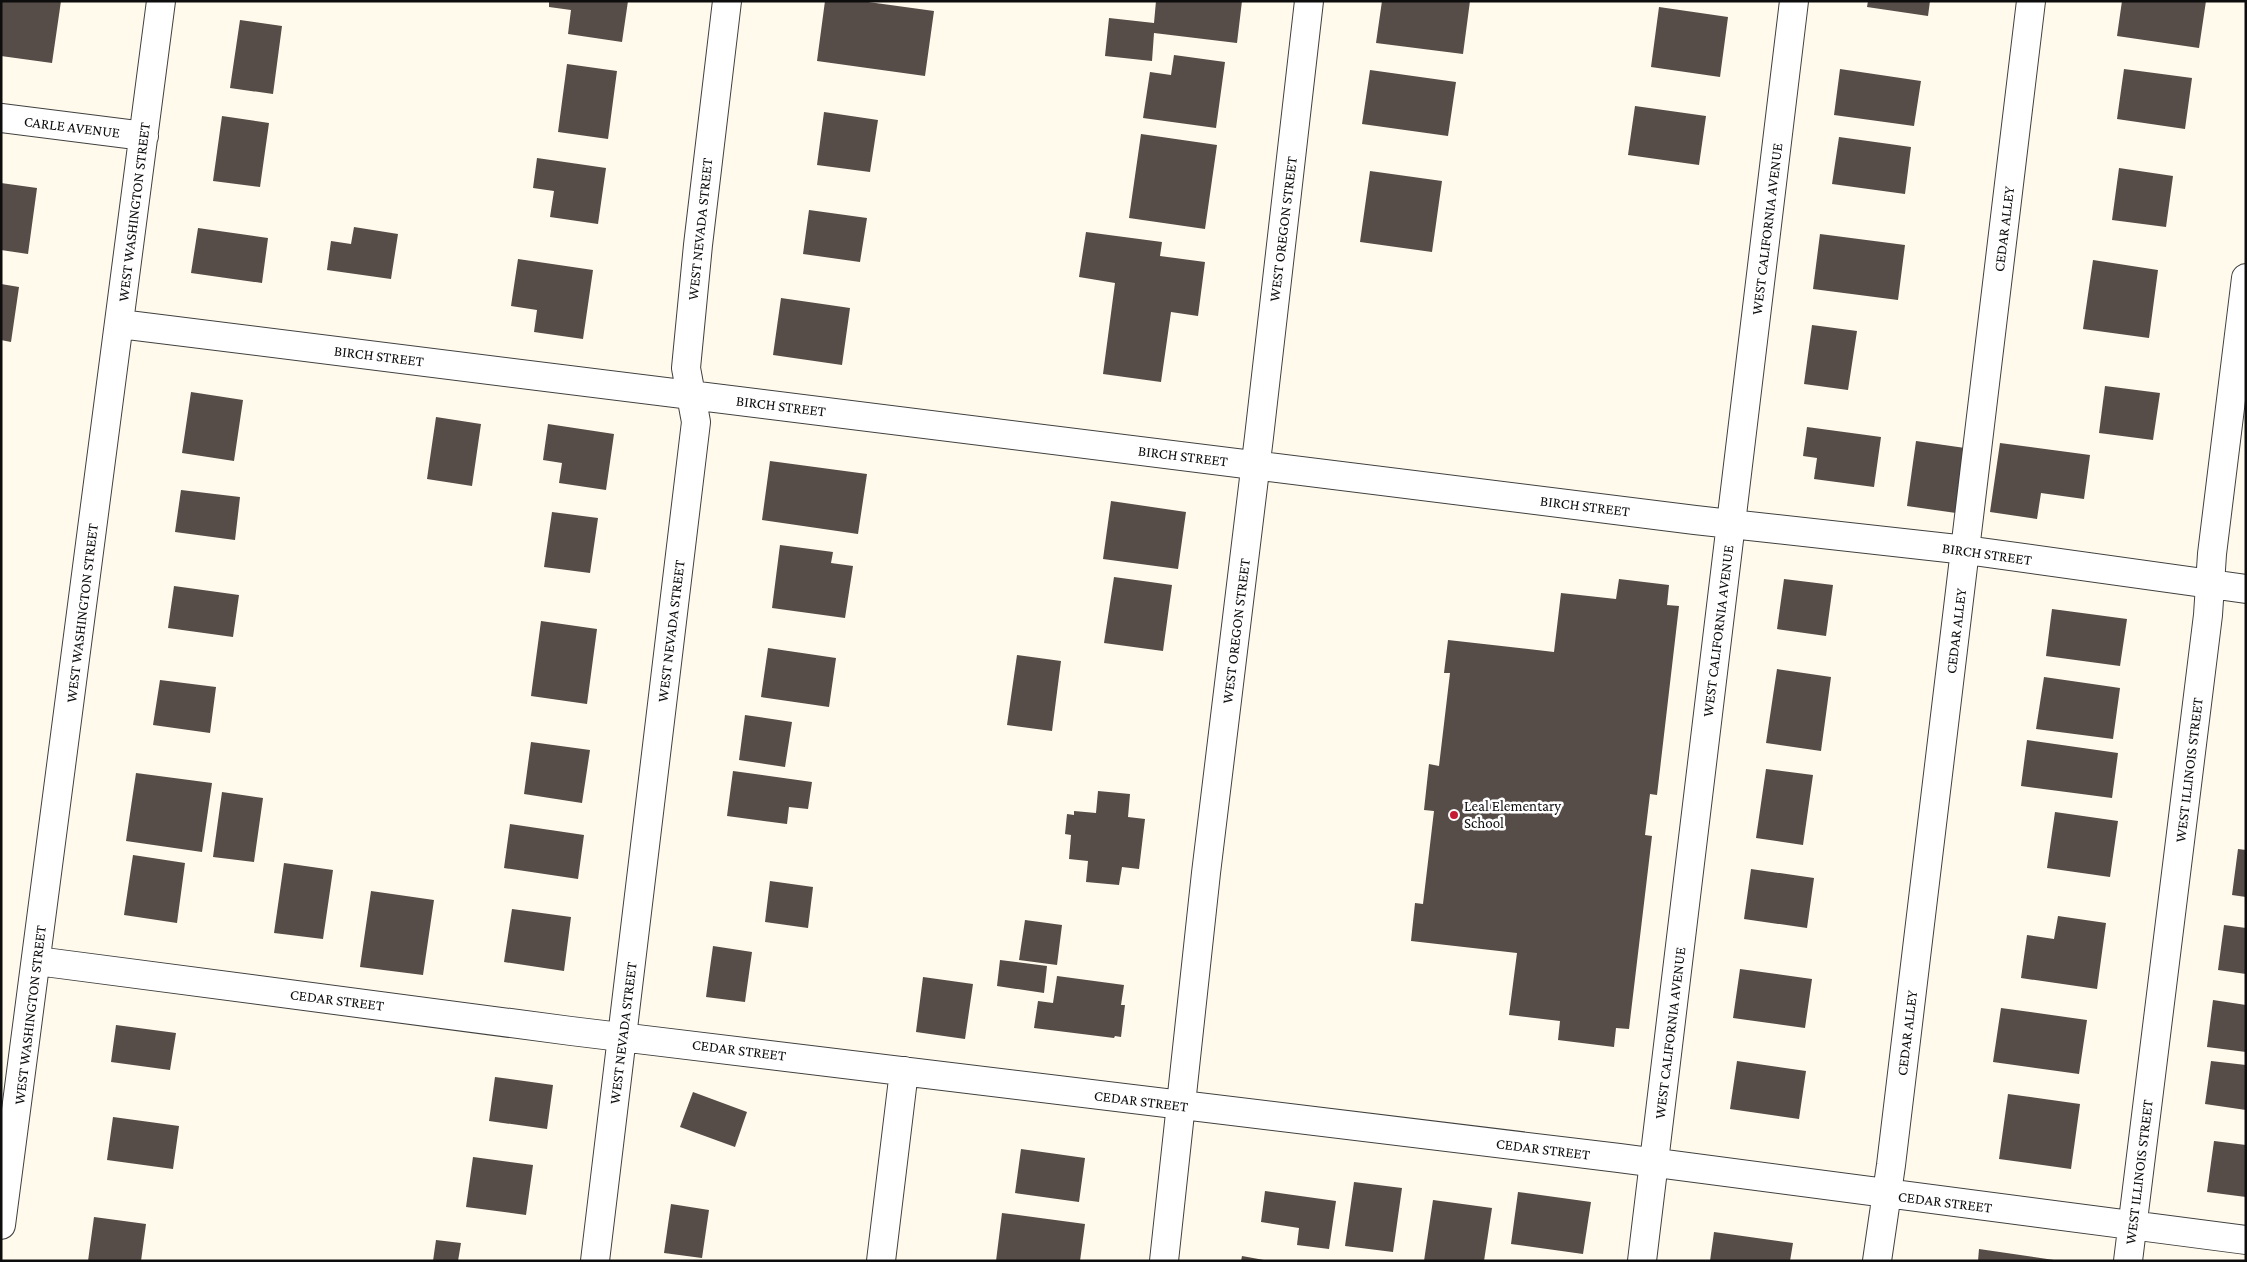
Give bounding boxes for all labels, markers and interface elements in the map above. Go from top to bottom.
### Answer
street label: CARLE AVENUE [23,113,121,141]
street label: WEST WASHINGTON STREET [115,121,153,303]
street label: WEST CALIFORNIA AVENUE [1749,142,1785,316]
street label: WEST OREGON STREET [1266,155,1300,303]
street label: WEST NEVADA STREET [685,157,715,301]
street label: CEDAR ALLEY [1991,185,2017,273]
street label: BIRCH STREET [333,343,425,369]
street label: BIRCH STREET [735,393,827,419]
street label: BIRCH STREET [1137,443,1229,469]
street label: BIRCH STREET [1539,493,1631,519]
street label: WEST WASHINGTON STREET [63,522,101,704]
street label: BIRCH STREET [1941,540,2033,568]
street label: WEST CALIFORNIA AVENUE [1700,544,1736,718]
street label: WEST OREGON STREET [1219,557,1253,705]
street label: WEST NEVADA STREET [654,559,688,703]
street label: CEDAR ALLEY [1943,587,1969,675]
street label: WEST ILLINOIS STREET [2172,697,2206,843]
place label: Leal Elementary School [1464,798,1561,831]
marker: Leal Elementary School [1448,809,1460,821]
street label: WEST WASHINGTON STREET [11,924,49,1106]
street label: WEST CALIFORNIA AVENUE [1652,946,1688,1120]
street label: WEST NEVADA STREET [606,961,640,1105]
street label: CEDAR STREET [289,986,385,1014]
street label: CEDAR ALLEY [1894,989,1920,1077]
street label: CEDAR STREET [691,1036,787,1064]
street label: CEDAR STREET [1093,1087,1189,1115]
street label: WEST ILLINOIS STREET [2122,1099,2156,1245]
street label: CEDAR STREET [1495,1135,1591,1163]
street label: CEDAR STREET [1897,1188,1993,1216]

